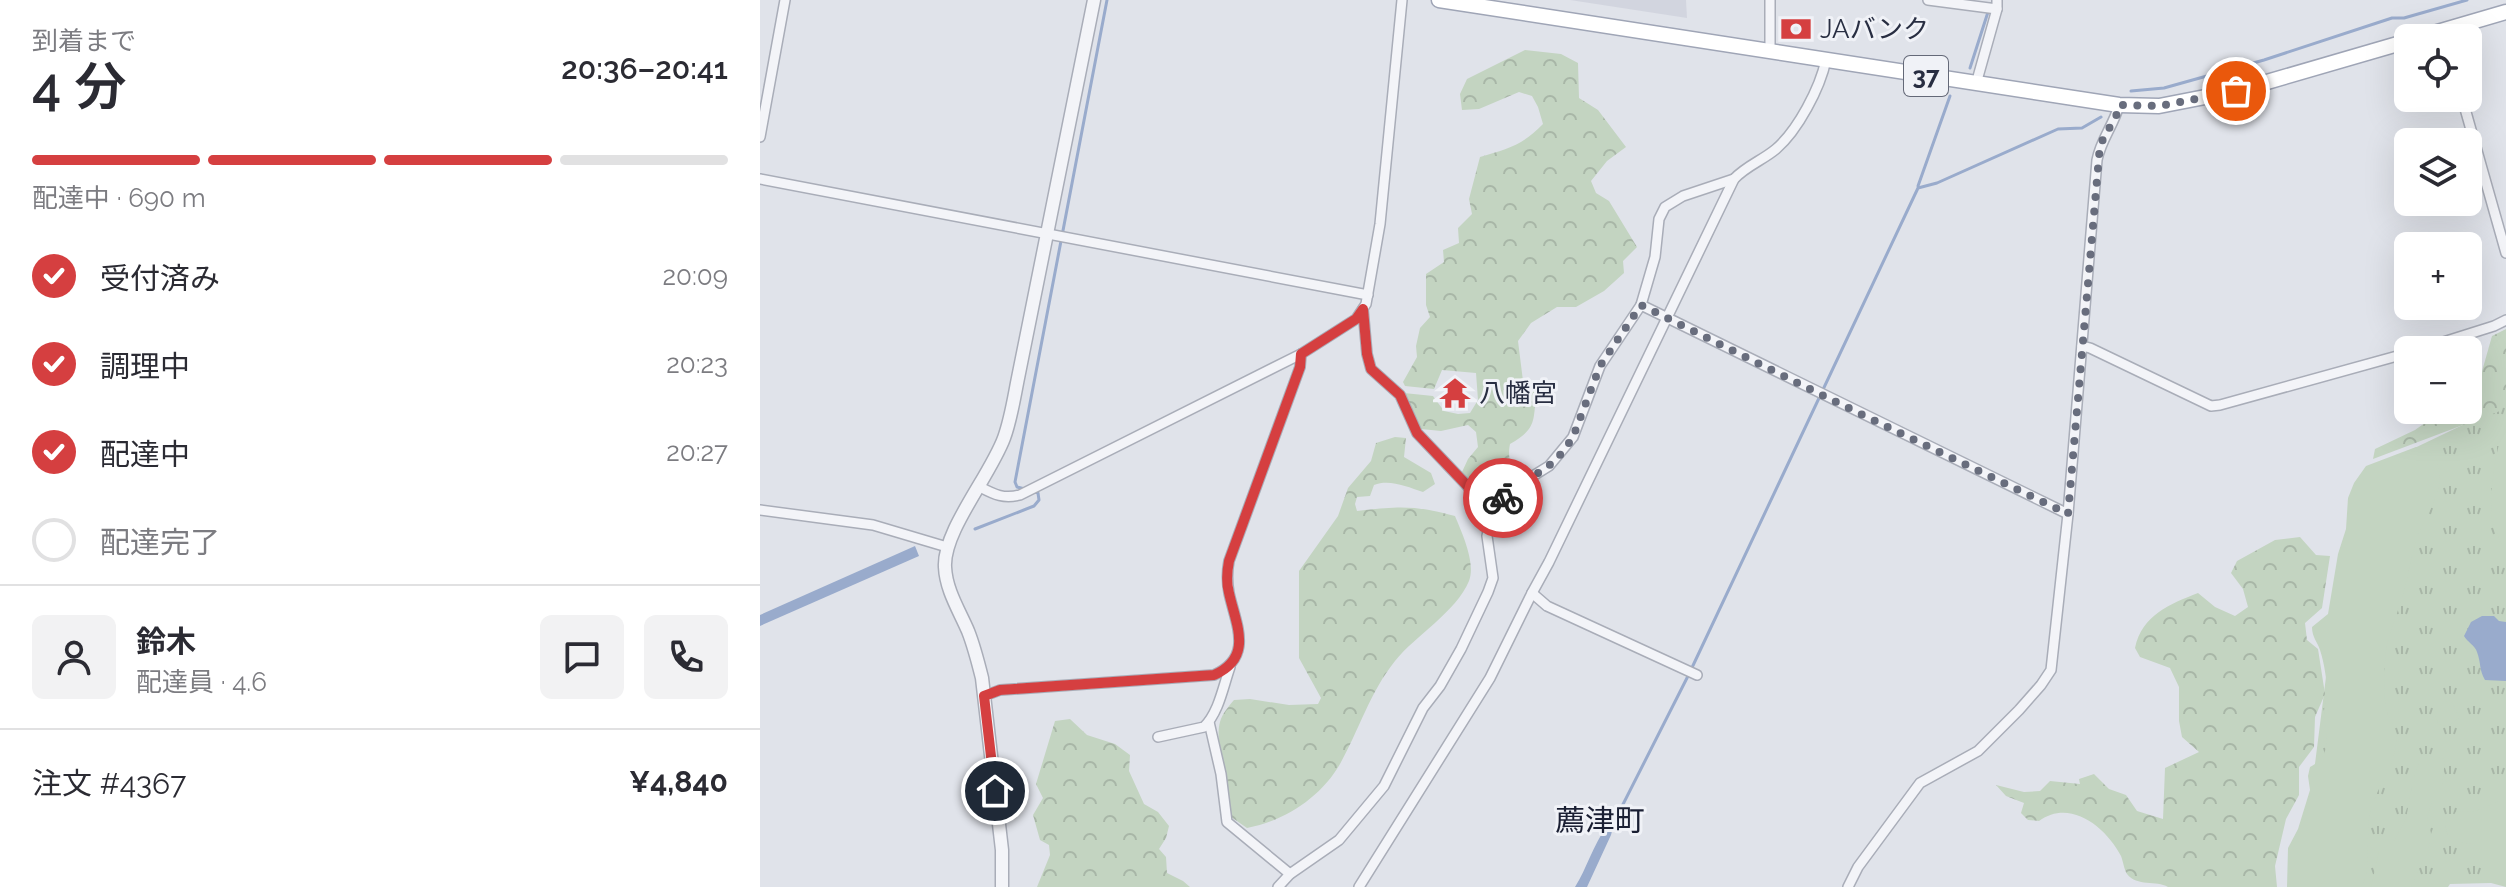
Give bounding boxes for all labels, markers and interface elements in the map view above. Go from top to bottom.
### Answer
bank icon: JAバンク [1779,12,1813,46]
place label: JAバンク [1820,14,1929,44]
map controls [2394,24,2482,424]
button: locate [2394,24,2482,112]
text: 到着まで [32,26,136,56]
text: 20:36–20:41 [561,51,728,86]
text: 4 分 [32,56,126,117]
road number: 37 [1904,56,1948,96]
pin [2202,57,2270,125]
icon: bag [2214,69,2258,113]
button: layers [2394,128,2482,216]
text: 配達中 · 690 m [32,183,206,213]
button: + [2394,232,2482,320]
icon: check [32,254,76,298]
text: 受付済み [100,261,220,296]
text: 20:09 [663,261,728,291]
button: − [2394,336,2482,424]
icon: check [32,342,76,386]
text: 調理中 [100,349,190,384]
text: 20:23 [666,349,728,379]
temple icon: 八幡宮 [1438,376,1472,410]
place label: 八幡宮 [1479,378,1557,408]
icon: check [32,430,76,474]
text: 配達中 [100,437,190,472]
text: 20:27 [666,437,728,467]
courier [1463,458,1543,538]
icon: bike [1481,476,1525,520]
text: 配達完了 [100,525,220,560]
button: person [32,615,116,699]
button: chat [540,615,624,699]
button: phone [644,615,728,699]
text: 鈴木 [136,624,196,659]
text: 配達員 · 4.6 [136,667,267,697]
pin [961,757,1029,825]
text: ¥4,840 [629,764,728,799]
text: 注文 #4367 [32,766,186,801]
icon: home [973,769,1017,813]
district label: 薦津町 [1555,803,1645,838]

